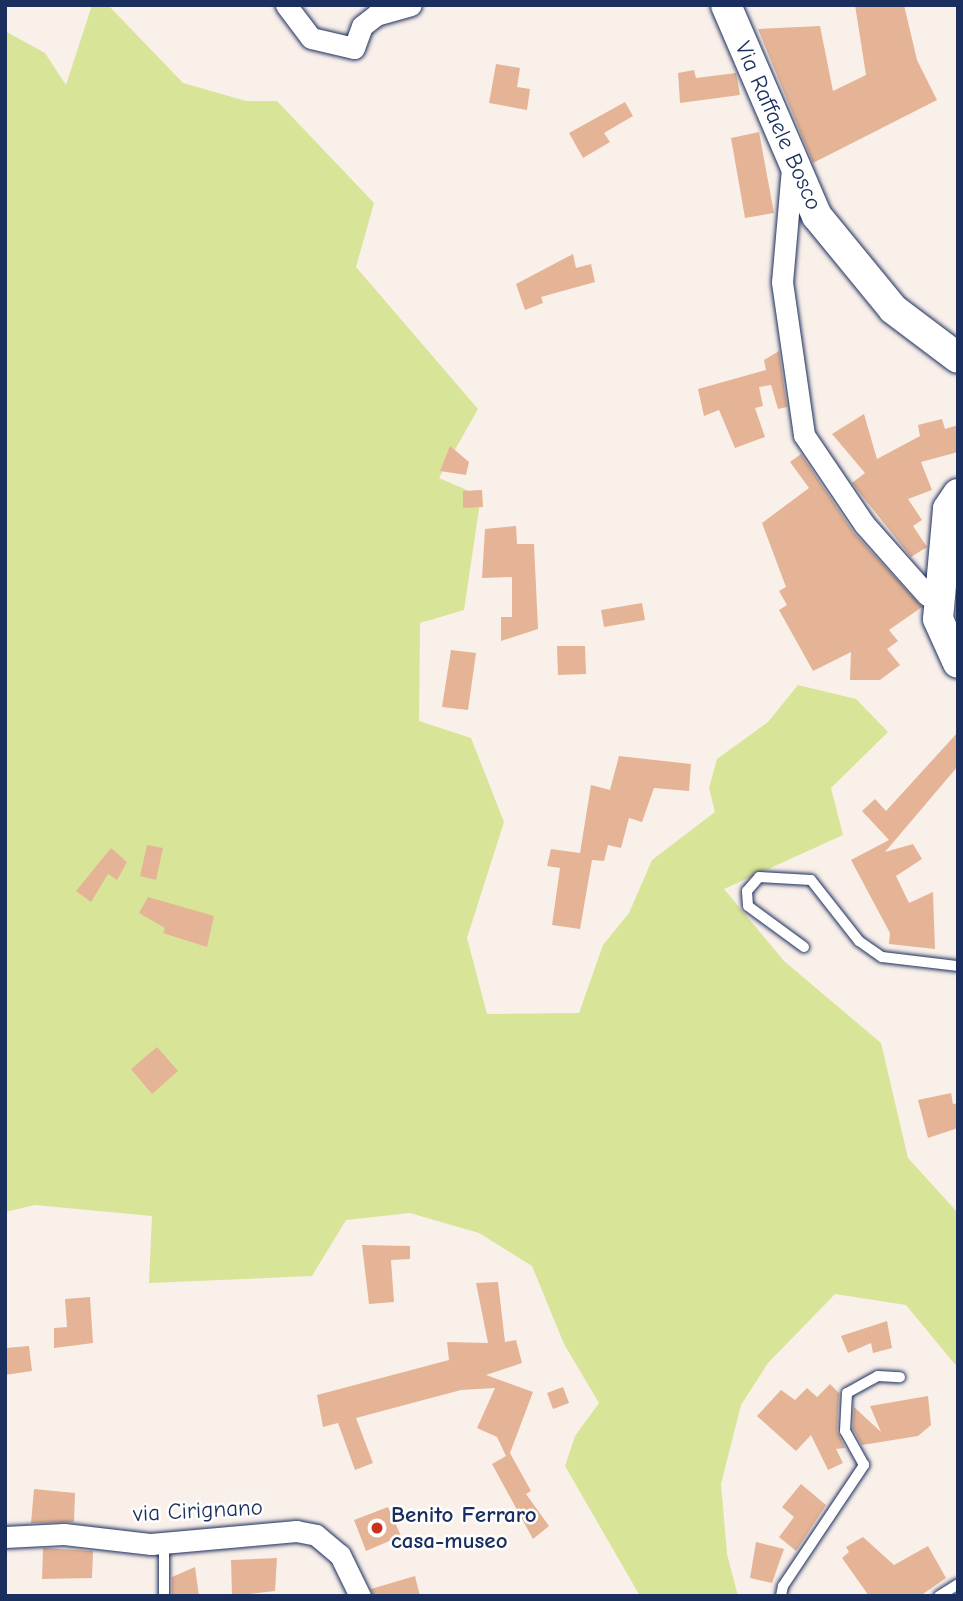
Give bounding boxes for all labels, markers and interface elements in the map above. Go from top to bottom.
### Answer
street label: Via Raffaele Bosco [728,37,828,215]
street label: via Cirignano [132,1494,264,1528]
place label: Benito Ferraro casa-museo [391,1501,537,1555]
marker: Benito Ferraro casa-museo [369,1520,385,1536]

